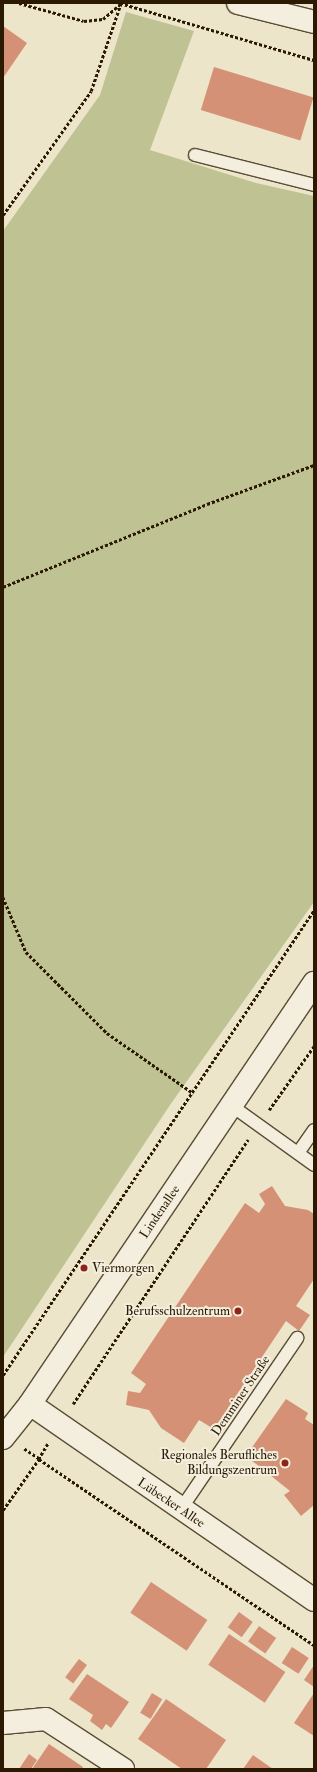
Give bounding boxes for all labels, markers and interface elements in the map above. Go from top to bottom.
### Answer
street label: Lindenallee [137,1182,183,1242]
place label: Viermorgen [92,1260,154,1276]
marker: Viermorgen [79,1263,89,1273]
place label: Berufsschulzentrum [125,1303,230,1319]
marker: Berufsschulzentrum [233,1306,243,1316]
street label: Demminer Straße [208,1353,274,1439]
place label: Regionales Berufliches Bildungszentrum [161,1448,277,1479]
marker: Regionales Berufliches Bildungszentrum [280,1458,290,1468]
street label: Lübecker Allee [134,1475,208,1531]

